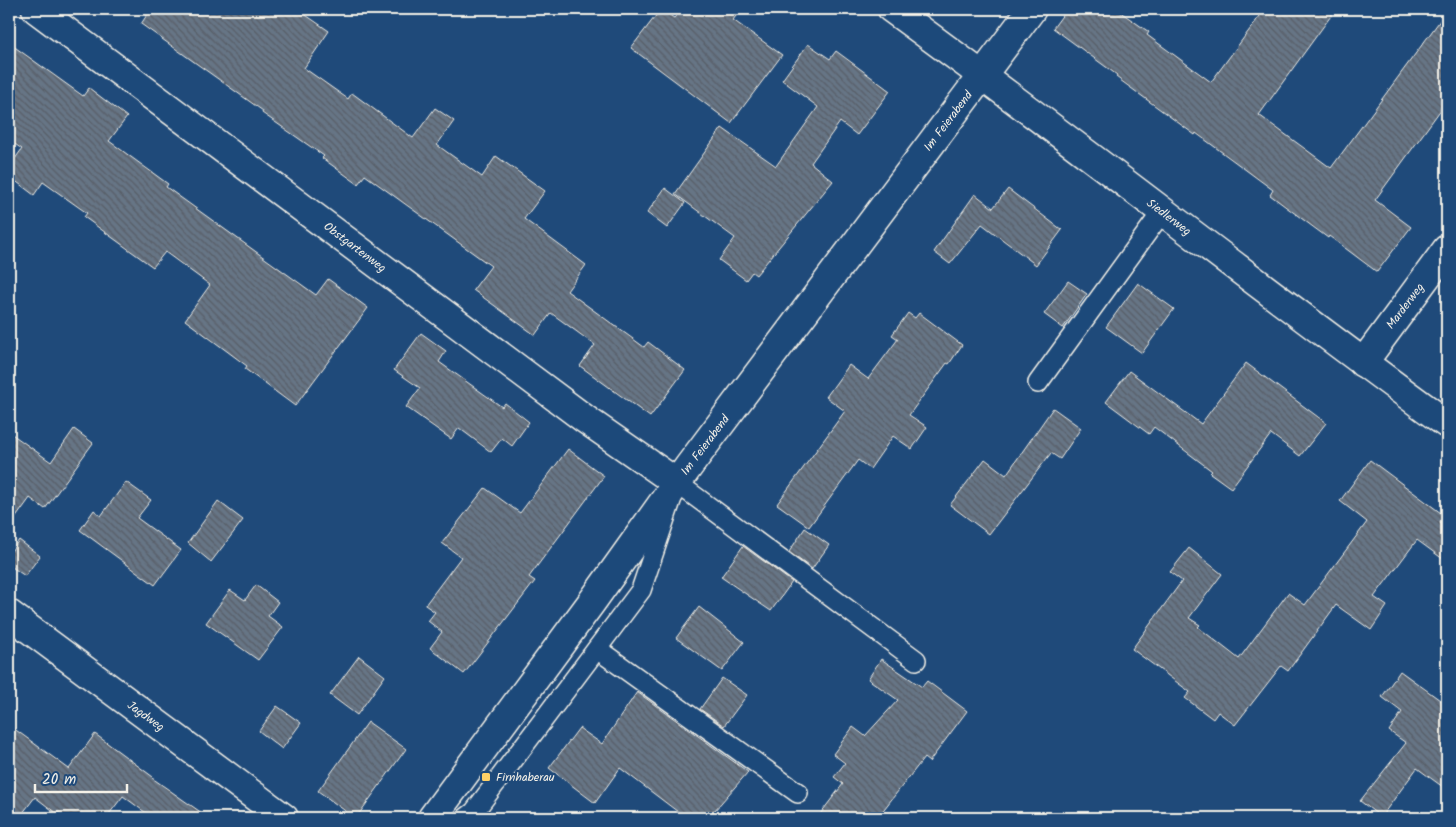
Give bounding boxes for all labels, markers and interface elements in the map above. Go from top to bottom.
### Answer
street label: Im Feierabend [919,86,978,156]
street label: Siedlerweg [1142,194,1195,241]
street label: Obstgartenweg [319,217,390,278]
street label: Marderweg [1382,279,1429,333]
street label: Im Feierabend [676,410,735,480]
street label: Jagdweg [123,696,169,737]
scale bar [35,762,128,794]
text: 20 m [42,768,76,792]
place label: Firnhaberau [496,768,555,787]
marker: Firnhaberau [480,771,492,783]

